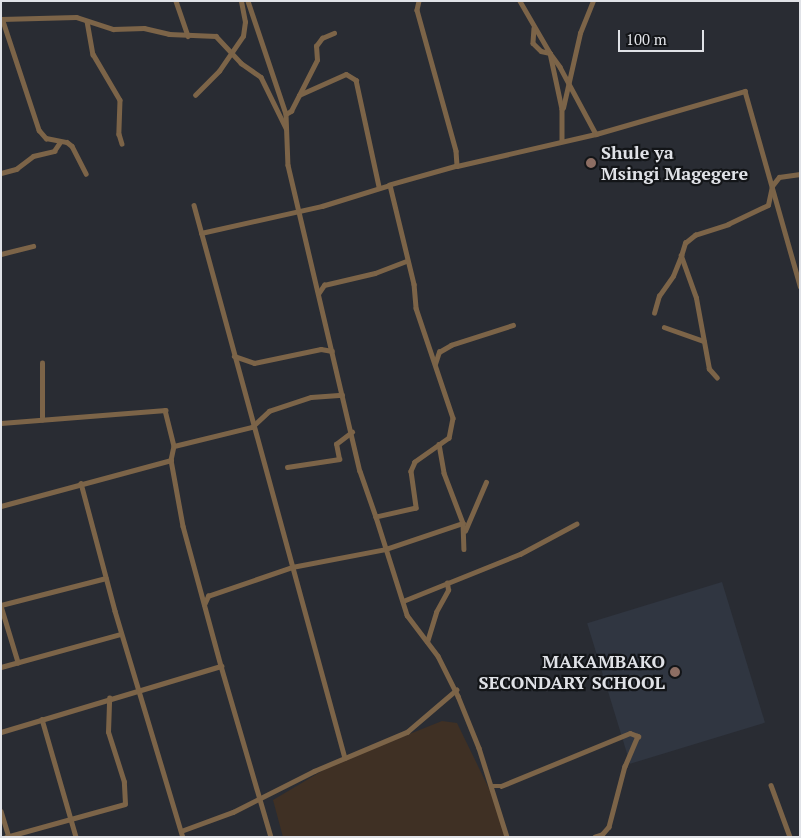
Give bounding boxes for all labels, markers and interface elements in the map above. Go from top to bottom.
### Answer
scale bar [621,20,707,52]
text: 100 m [626,29,667,49]
place label: Shule ya Msingi Magegere [601,142,748,184]
marker: Shule ya Msingi Magegere [585,157,597,169]
place label: MAKAMBAKO SECONDARY SCHOOL [478,651,665,694]
marker: MAKAMBAKO SECONDARY SCHOOL [669,666,681,678]

